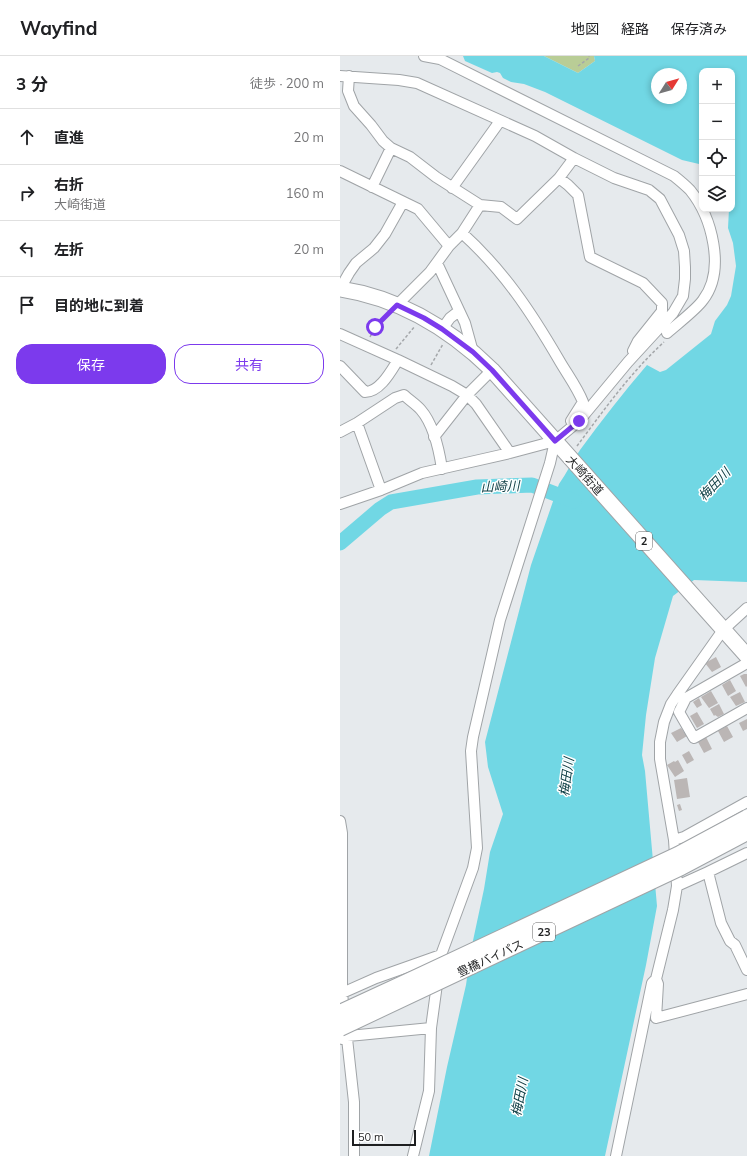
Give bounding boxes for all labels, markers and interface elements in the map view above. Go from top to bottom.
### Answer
text: Wayfind [20,16,97,40]
text: 地図 [571,20,599,38]
text: 経路 [621,20,649,38]
text: 保存済み [671,20,727,38]
north arrow [651,68,687,104]
map controls [699,68,735,212]
button: + [699,68,735,104]
text: 3 分 [16,73,48,94]
text: 徒歩 · 200 m [250,75,324,91]
button: − [699,104,735,140]
icon: ahead [16,126,38,148]
text: 直進 [54,128,84,147]
text: 20 m [294,129,324,145]
button: locate [699,140,735,176]
text: 右折 [54,175,84,194]
button: layers [699,176,735,212]
icon: right [16,182,38,204]
text: 160 m [286,185,324,201]
text: 大崎街道 [54,196,106,212]
icon: left [16,238,38,260]
text: 左折 [54,240,84,259]
text: 20 m [294,241,324,257]
icon: arrive [16,294,38,316]
text: 目的地に到着 [54,296,144,315]
route start [366,318,384,336]
button: 保存 [16,344,166,384]
button: 共有 [174,344,324,384]
route end [570,412,588,430]
street label: 大崎街道 [563,452,607,498]
water label: 梅田川 [695,463,735,504]
water label: 山崎川 [480,477,522,495]
road number: 2 [636,532,652,550]
water label: 梅田川 [555,755,577,797]
road number: 23 [533,923,555,941]
street label: 豊橋バイパス [454,936,526,980]
water label: 梅田川 [507,1074,531,1118]
scale bar [352,1128,416,1147]
text: 50 m [358,1130,384,1144]

